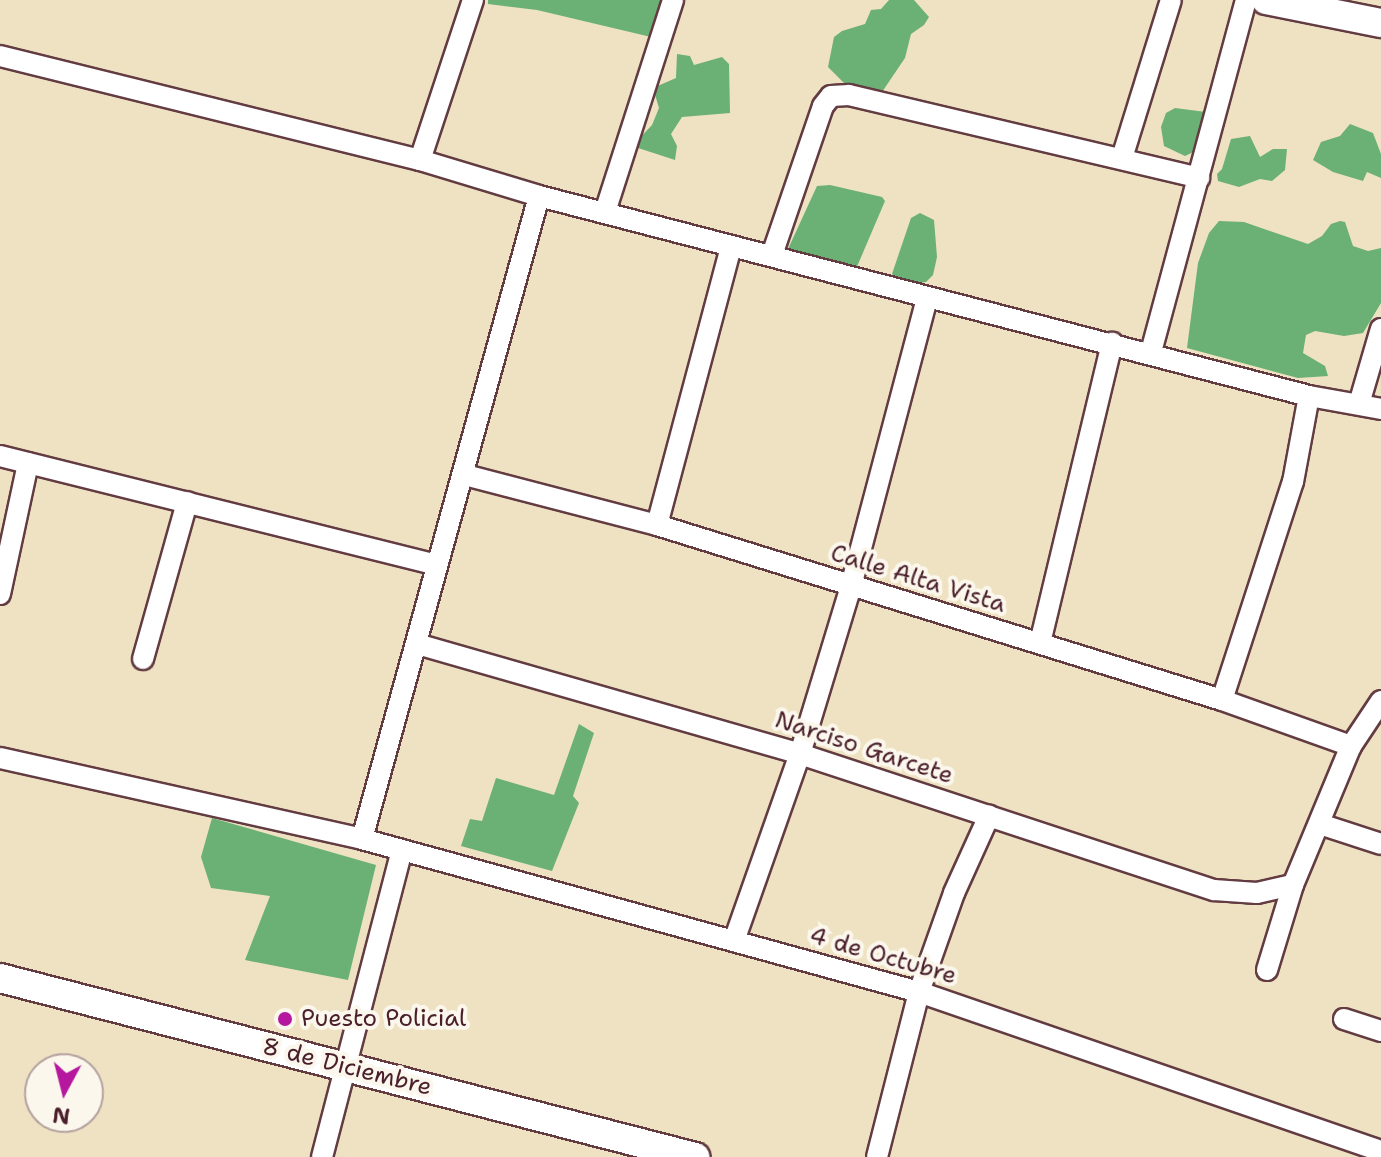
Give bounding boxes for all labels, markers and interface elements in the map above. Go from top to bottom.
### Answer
street label: Calle Alta Vista [827,539,1009,619]
street label: Narciso Garcete [771,706,957,790]
street label: 4 de Octubre [806,921,960,991]
place label: Puesto Policial [301,1005,466,1033]
marker: Puesto Policial [276,1010,294,1028]
street label: 8 de Diciembre [259,1032,435,1102]
north arrow [24,1053,104,1133]
text: N [51,1100,72,1131]

